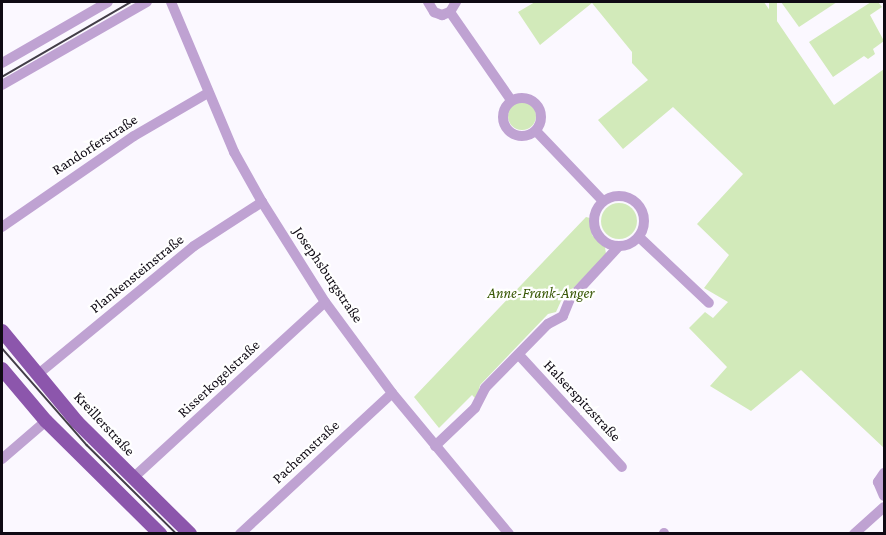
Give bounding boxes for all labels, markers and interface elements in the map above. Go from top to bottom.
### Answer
street label: Randorferstraße [49,111,141,179]
street label: Josephsburgstraße [289,224,367,326]
street label: Plankensteinstraße [87,231,187,317]
park label: Anne-Frank-Anger [487,285,595,303]
street label: Risserkogelstraße [174,336,264,422]
street label: Halserspitzstraße [540,356,624,446]
street label: Kreillerstraße [70,388,138,460]
street label: Pachemstraße [269,416,343,488]

